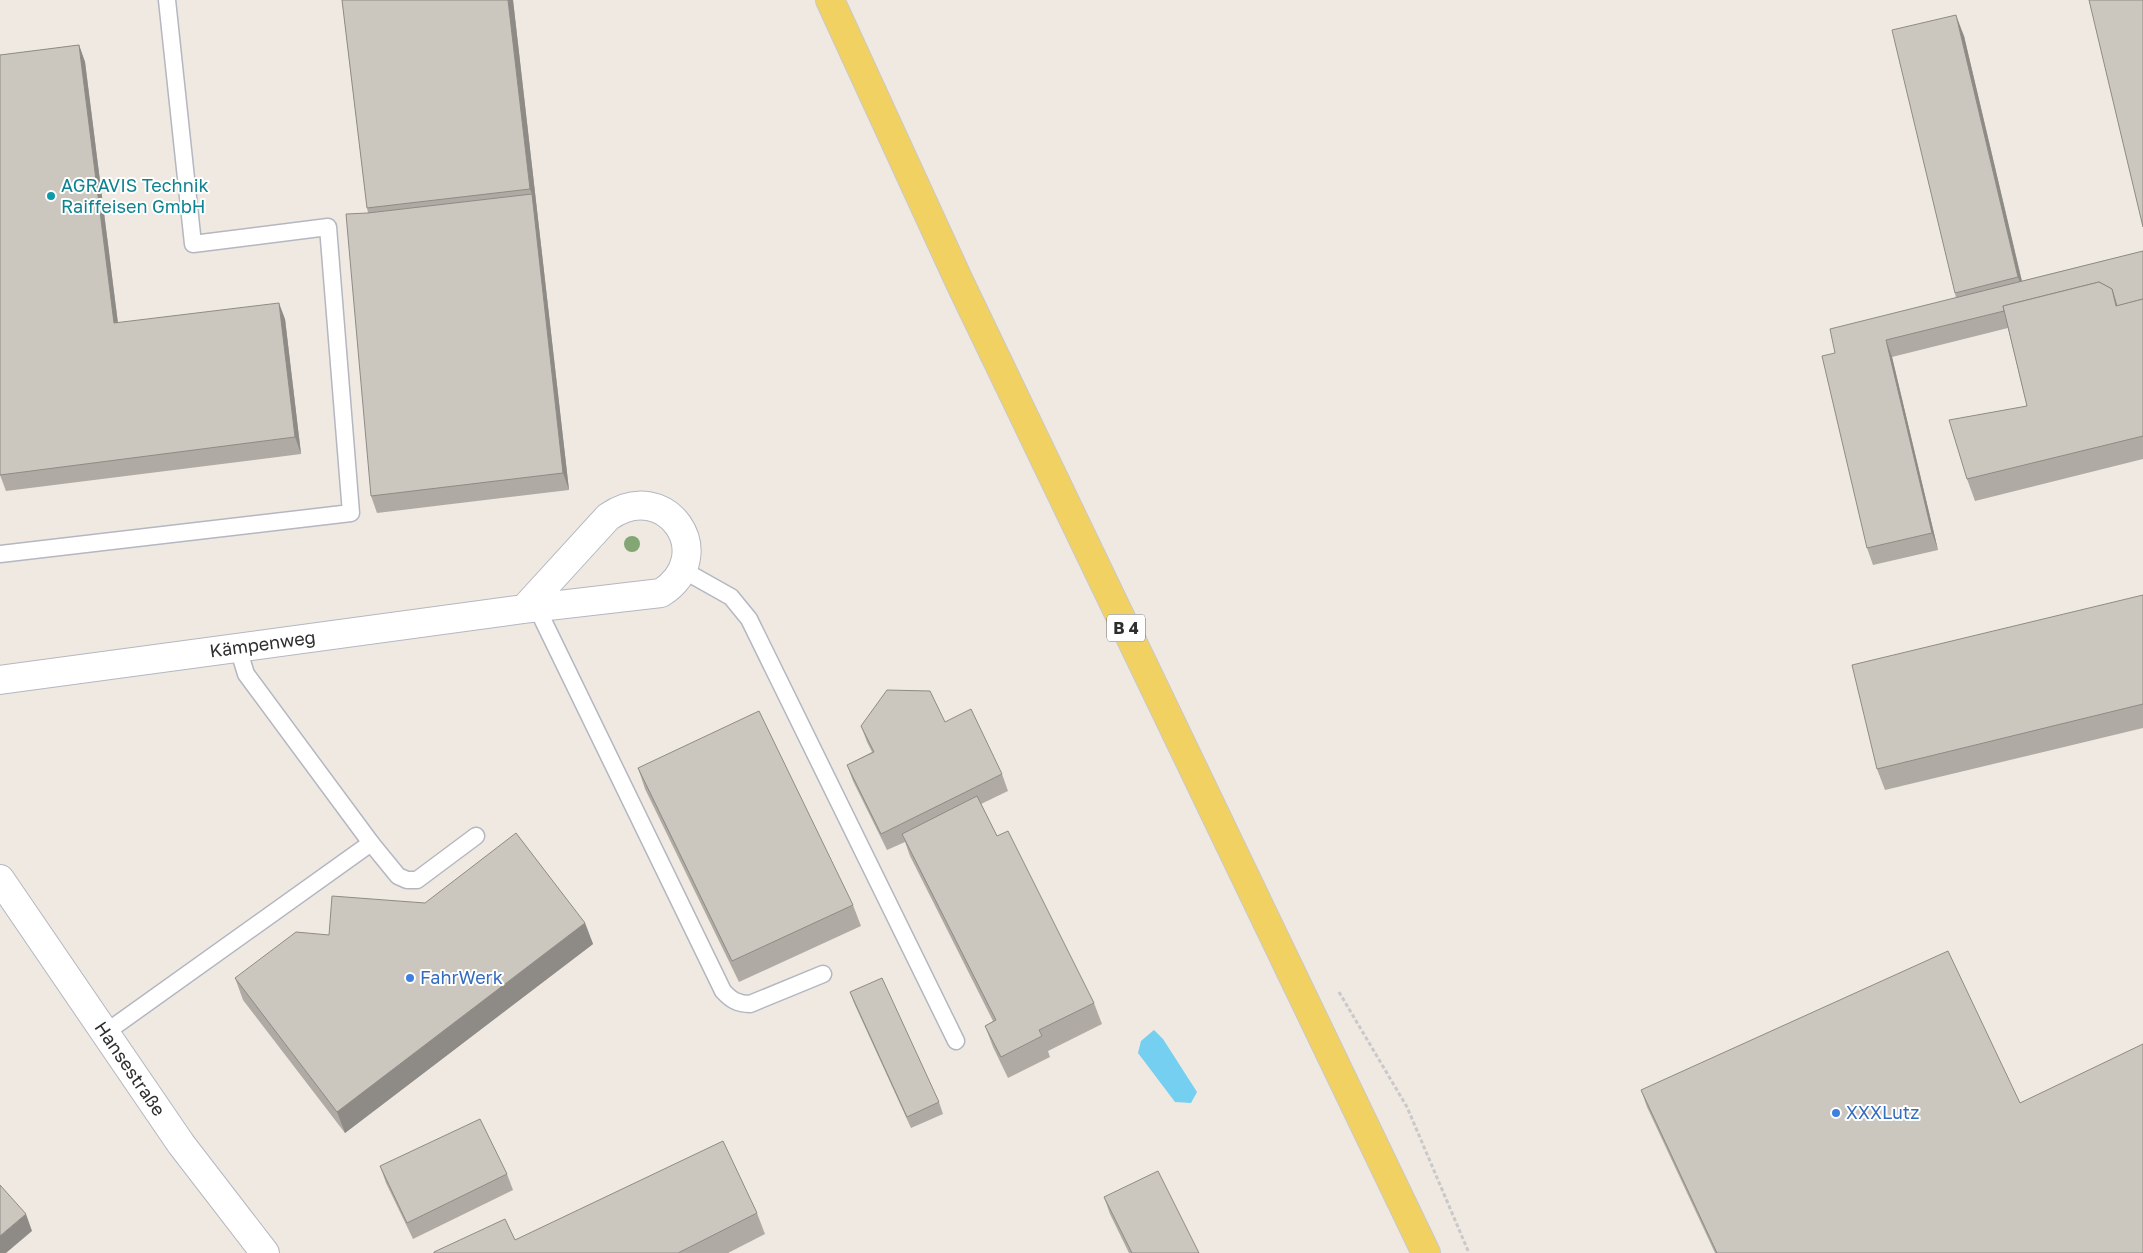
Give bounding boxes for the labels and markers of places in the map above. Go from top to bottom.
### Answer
place label: AGRAVIS Technik Raiffeisen GmbH [61,174,209,217]
marker: AGRAVIS Technik Raiffeisen GmbH [45,190,57,202]
place label: FahrWerk [420,966,503,988]
marker: FahrWerk [404,972,416,984]
place label: XXXLutz [1846,1101,1920,1123]
marker: XXXLutz [1830,1107,1842,1119]

